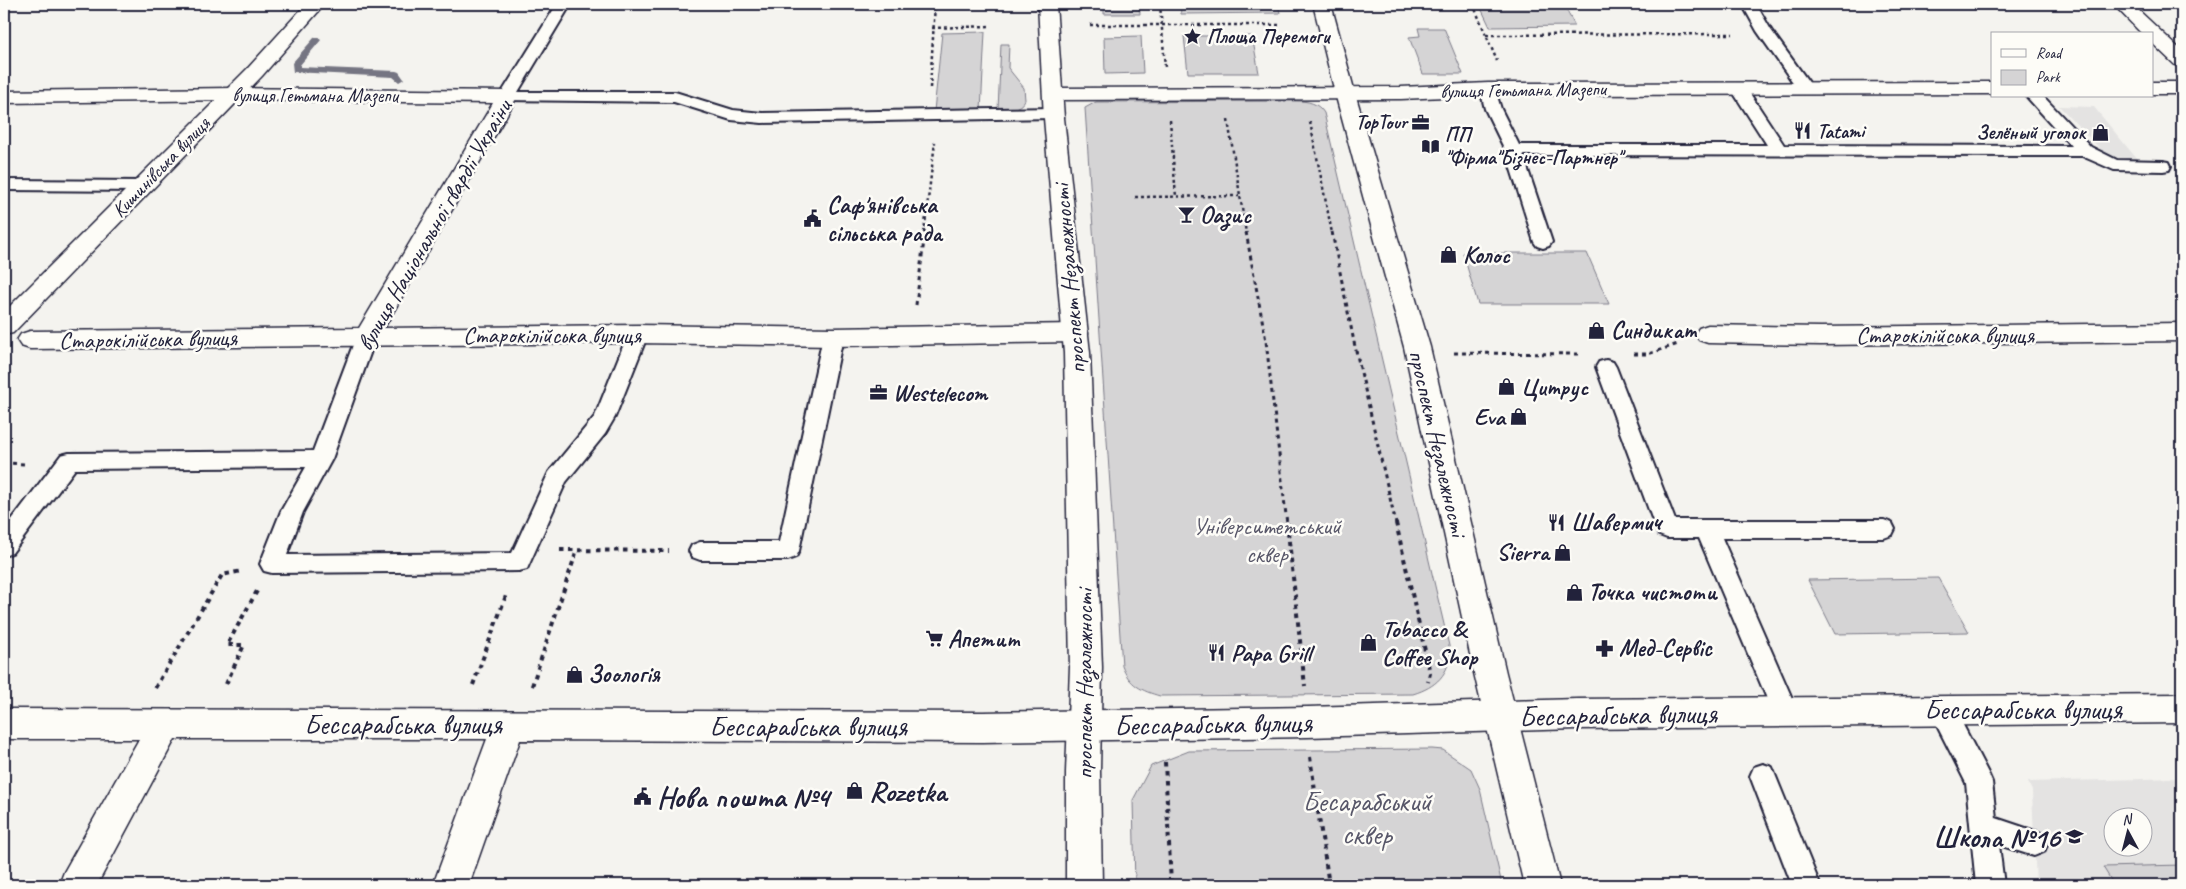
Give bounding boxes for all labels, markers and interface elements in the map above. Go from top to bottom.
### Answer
place label: Площа Перемоги [1207,24,1332,49]
place icon: Площа Перемоги [1183,26,1203,46]
legend [1991,32,2154,98]
text: Road [2036,44,2063,63]
text: Park [2036,68,2061,87]
street label: вулиця Гетьмана Мазепи [1440,76,1608,104]
street label: вулиця Гетьмана Мазепи [232,83,400,108]
street label: вулиця Національної гвардії України [350,92,519,356]
place label: TopTour [1355,110,1410,135]
street label: Кишинівська вулиця [107,111,216,223]
office icon: TopTour [1411,112,1431,132]
place label: Tatami [1817,119,1867,144]
place label: Зелёный уголок [1976,120,2088,145]
restaurant icon: Tatami [1793,121,1813,141]
place label: ПП "Фірма"Бізнес-Партнер" [1445,122,1626,171]
shop icon: Зелёный уголок [2090,122,2110,142]
library icon: ПП "Фірма"Бізнес-Партнер" [1421,136,1441,156]
street label: проспект Незалежності [1046,180,1093,375]
place label: Саф'янівська сільська рада [827,190,944,248]
place label: Оазис [1200,200,1253,231]
bar icon: Оазис [1176,205,1196,225]
public building icon: Саф'янівська сільська рада [803,209,823,229]
place label: Колос [1463,240,1512,270]
shop icon: Колос [1439,245,1459,265]
place label: Синдикат [1611,315,1698,345]
street label: Старокілійська вулиця [463,320,642,350]
shop icon: Синдикат [1587,320,1607,340]
street label: Старокілійська вулиця [1856,320,2035,350]
street label: Старокілійська вулиця [59,322,239,356]
street label: проспект Незалежності [1401,347,1475,542]
place label: Цитрус [1521,372,1589,402]
shop icon: Цитрус [1497,377,1517,397]
place label: Westelecom [893,378,989,408]
office icon: Westelecom [869,383,889,403]
place label: Eva [1474,402,1507,432]
shop icon: Eva [1509,407,1529,427]
place label: Шавермич [1571,507,1664,537]
park label: Університетський сквер [1193,511,1343,569]
restaurant icon: Шавермич [1547,512,1567,532]
place label: Sierra [1497,537,1551,567]
shop icon: Sierra [1553,542,1573,562]
place label: Точка чистоти [1588,577,1718,607]
shop icon: Точка чистоти [1564,582,1584,602]
street label: проспект Незалежності [1069,586,1100,779]
place label: Tobacco & Coffee Shop [1382,614,1479,672]
place label: Апетит [948,624,1021,654]
supermarket icon: Апетит [924,629,944,649]
shop icon: Tobacco & Coffee Shop [1358,633,1378,653]
place label: Мед-Сервіс [1619,633,1713,663]
place label: Papa Grill [1231,638,1315,668]
pharmacy icon: Мед-Сервіс [1595,638,1615,658]
restaurant icon: Papa Grill [1207,643,1227,663]
place label: Зоологія [588,659,661,689]
shop icon: Зоологія [564,664,584,684]
street label: Бессарабська вулиця [1924,691,2123,728]
street label: Бессарабська вулиця [1519,695,1719,735]
street label: Бессарабська вулиця [1114,704,1314,744]
street label: Бессарабська вулиця [304,706,503,743]
street label: Бессарабська вулиця [709,708,908,745]
place label: Rozetka [869,773,949,810]
place label: Нова пошта №4 [657,779,833,816]
shop icon: Rozetka [845,781,865,801]
park label: Бесарабський сквер [1303,783,1433,853]
public building icon: Нова пошта №4 [633,787,653,807]
north arrow [2104,806,2154,856]
text: N [2121,810,2134,829]
place label: Школа №16 [1933,819,2062,856]
school or university icon: Школа №16 [2064,827,2084,847]

